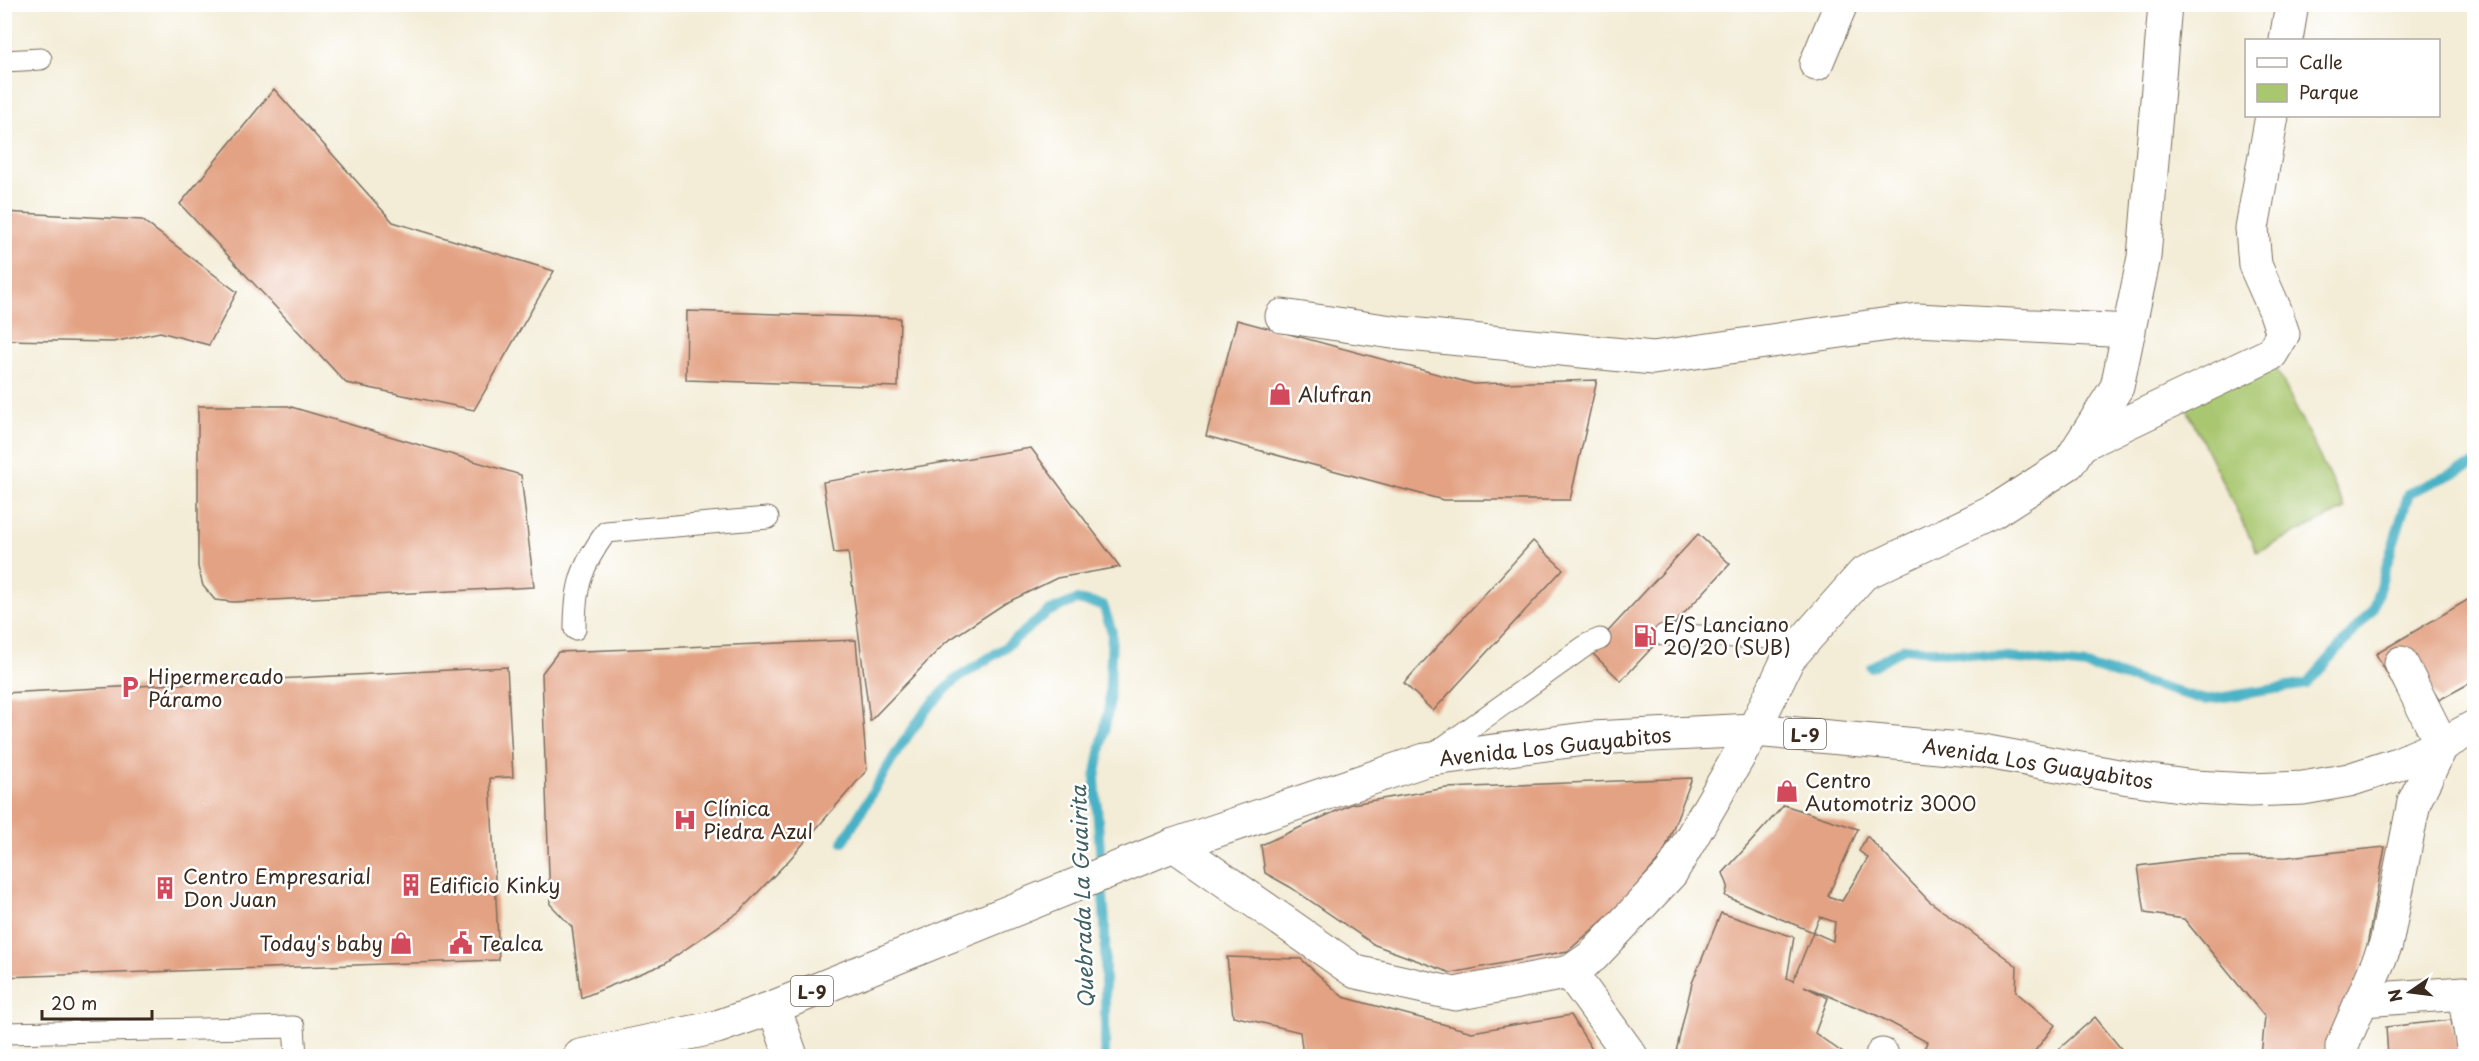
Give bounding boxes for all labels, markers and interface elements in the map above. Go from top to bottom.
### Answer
legend [2245,39,2440,117]
text: Calle [2299,48,2343,75]
text: Parque [2299,78,2359,105]
place label: Alufran [1298,379,1372,409]
shop icon: Alufran [1267,381,1293,407]
place label: E/S Lanciano 20/20 (SUB) [1663,609,1791,662]
fuel station icon: E/S Lanciano 20/20 (SUB) [1632,623,1658,649]
place label: Hipermercado Páramo [148,661,284,714]
parking icon: Hipermercado Páramo [117,674,143,700]
street label: Avenida Los Guayabitos [1438,719,1672,773]
road number: L-9 [1784,719,1826,749]
street label: Avenida Los Guayabitos [1921,730,2155,796]
place label: Centro Automotriz 3000 [1805,765,1976,818]
shop icon: Centro Automotriz 3000 [1774,778,1800,804]
water label: Quebrada La Guairita [1061,784,1101,1009]
place label: Clínica Piedra Azul [703,793,813,846]
hospital icon: Clínica Piedra Azul [672,807,698,833]
place label: Centro Empresarial Don Juan [183,861,371,914]
place label: Edificio Kinky [429,870,560,900]
building icon: Edificio Kinky [398,872,424,898]
building icon: Centro Empresarial Don Juan [152,875,178,901]
place label: Today's baby [260,928,383,958]
place label: Tealca [479,928,543,958]
shop icon: Today's baby [388,930,414,956]
public building icon: Tealca [448,930,474,956]
north arrow [2380,962,2440,1022]
road number: L-9 [791,976,833,1006]
scale bar [42,983,152,1021]
text: N [2381,987,2408,1005]
text: 20 m [51,989,97,1016]

